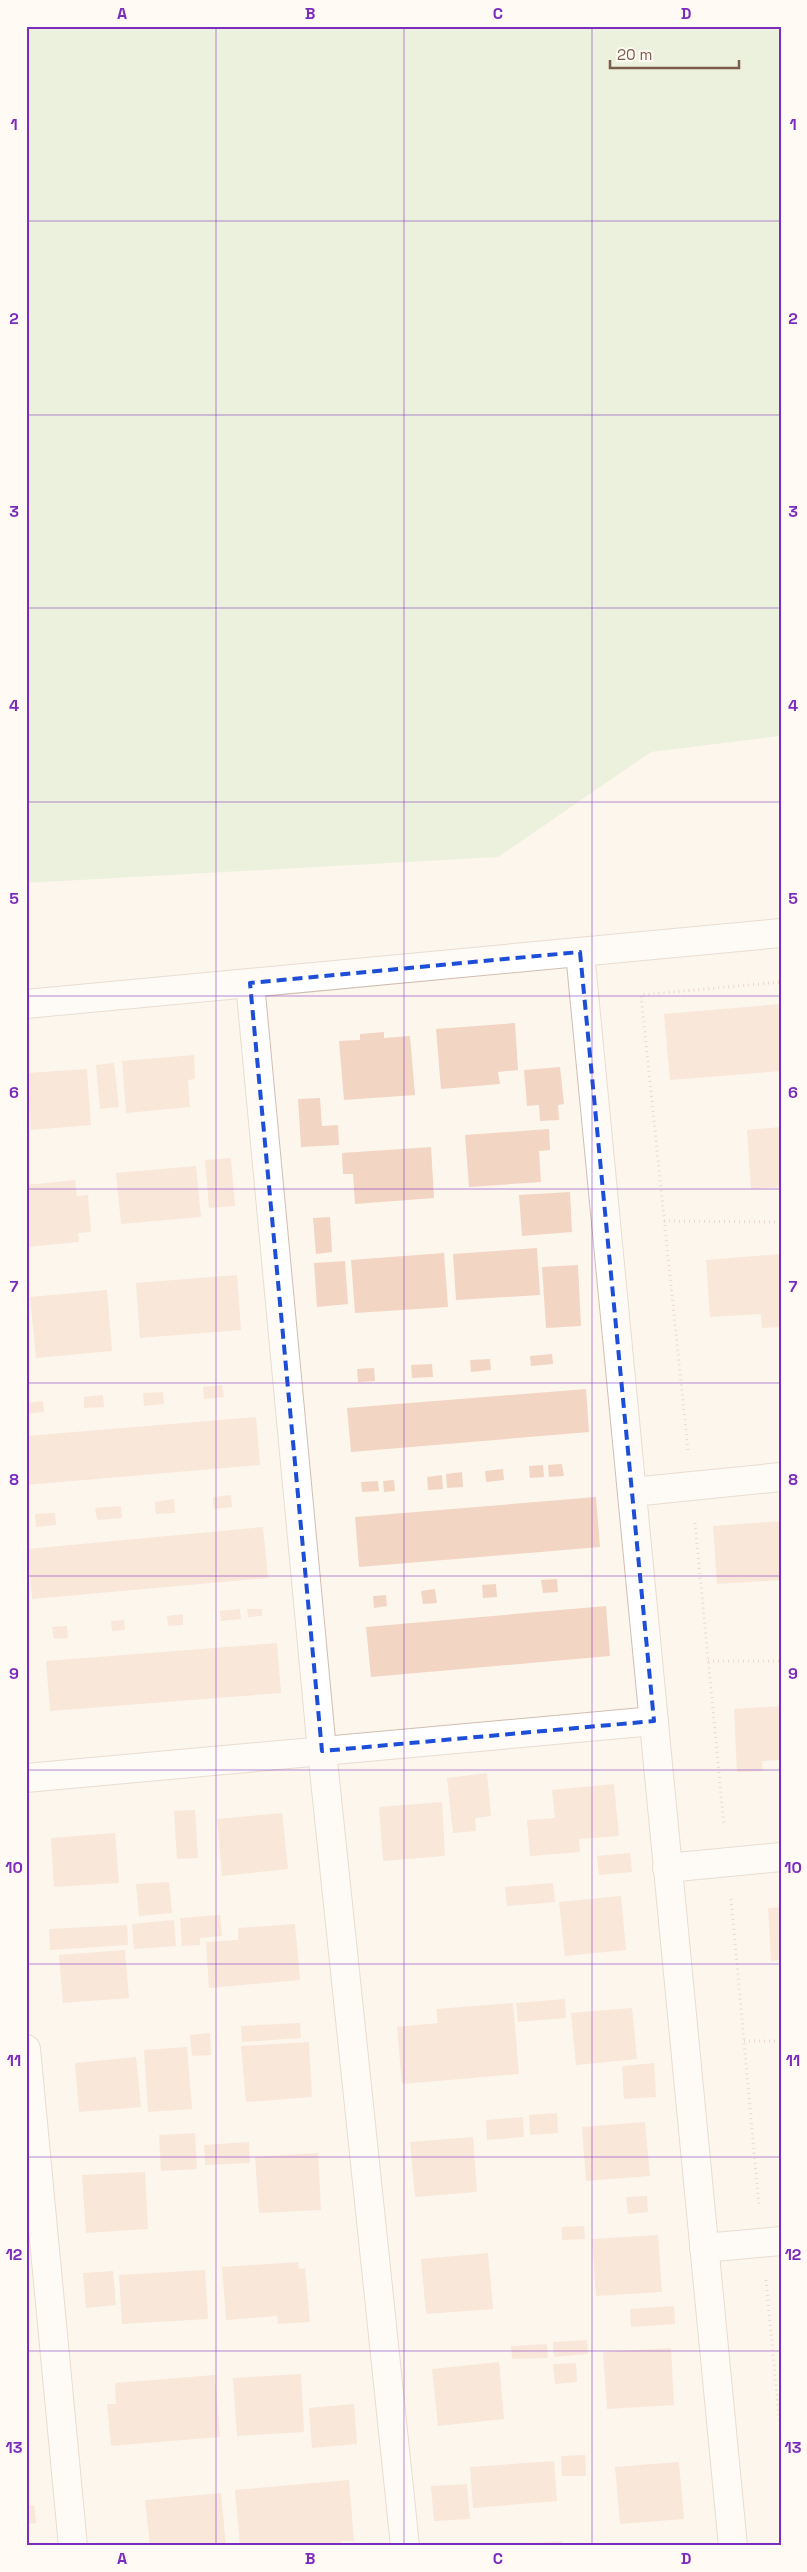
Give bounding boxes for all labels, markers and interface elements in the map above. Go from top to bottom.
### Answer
text: A [117,3,127,24]
text: B [305,3,315,24]
text: C [493,3,503,24]
text: D [681,3,691,24]
scale bar [610,38,738,70]
text: 20 m [617,45,652,64]
text: 1 [10,114,18,135]
text: 1 [789,114,797,135]
text: 2 [9,308,19,329]
text: 2 [788,308,798,329]
text: 3 [9,501,19,522]
text: 3 [788,501,798,522]
text: 4 [9,695,19,716]
text: 4 [788,695,798,716]
text: 5 [9,888,19,909]
text: 5 [788,888,798,909]
text: 6 [9,1082,19,1103]
text: 6 [788,1082,798,1103]
text: 7 [10,1276,19,1297]
text: 7 [789,1276,798,1297]
text: 8 [9,1469,19,1490]
text: 8 [788,1469,798,1490]
text: 9 [9,1663,19,1684]
text: 9 [788,1663,798,1684]
text: 10 [5,1857,23,1878]
text: 10 [784,1857,802,1878]
text: 11 [7,2050,21,2071]
text: 11 [786,2050,800,2071]
text: 12 [6,2244,22,2265]
text: 12 [785,2244,801,2265]
text: 13 [6,2437,23,2458]
text: 13 [785,2437,802,2458]
text: A [117,2548,127,2569]
text: B [305,2548,315,2569]
text: C [493,2548,503,2569]
text: D [681,2548,691,2569]

